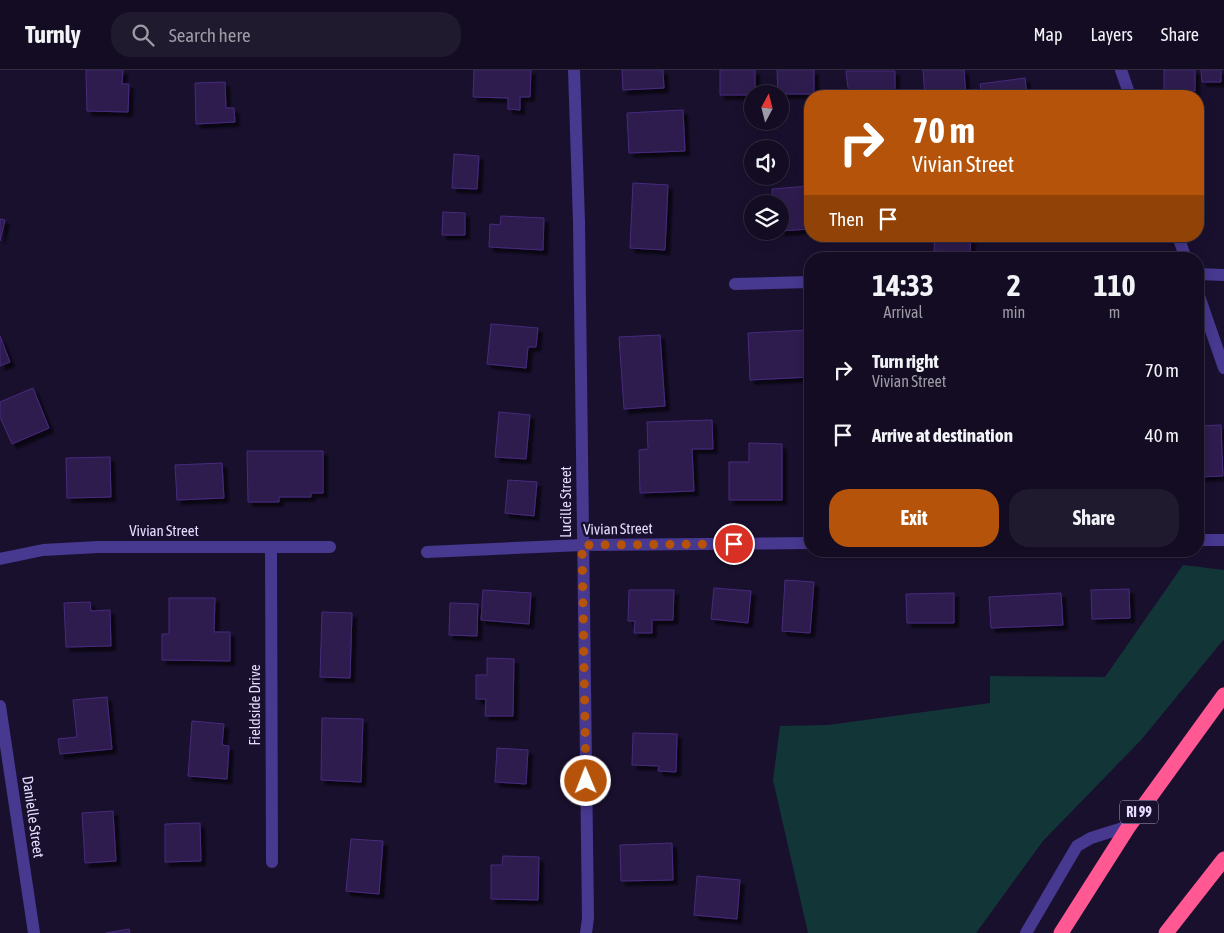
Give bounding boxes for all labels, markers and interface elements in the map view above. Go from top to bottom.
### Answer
search box [111,12,461,57]
text: Turnly [25,21,81,48]
icon: search [129,21,157,49]
text: Search here [169,24,251,46]
text: Map [1033,24,1062,45]
text: Layers [1090,24,1133,45]
text: Share [1161,24,1199,45]
north arrow [744,85,789,130]
map controls [744,85,789,240]
icon: right [829,110,894,175]
text: 70 m [912,110,975,150]
button: sound [744,140,789,185]
text: Vivian Street [912,151,1014,177]
button: layers [744,195,789,240]
icon: arrive [874,205,902,233]
text: Then [829,208,864,230]
text: 14:33 [872,268,934,302]
text: 2 [1007,268,1021,302]
text: 110 [1093,268,1136,302]
text: Arrival [884,303,923,321]
text: min [1002,303,1025,321]
text: m [1109,303,1120,321]
text: Turn right [872,350,939,372]
icon: right [829,356,857,384]
text: 70 m [1145,359,1179,381]
text: Vivian Street [872,372,946,390]
icon: arrive [829,421,857,449]
text: Arrive at destination [872,424,1013,446]
text: 40 m [1145,424,1179,446]
street label: Lucille Street [557,466,574,538]
button: Exit [829,489,999,547]
button: Share [1009,489,1179,547]
street label: Vivian Street [583,519,653,538]
street label: Vivian Street [129,522,199,539]
pin [713,523,755,565]
icon: arrive [720,530,748,558]
street label: Fieldside Drive [246,664,263,746]
position arrow [559,754,611,806]
street label: Danielle Street [19,775,48,859]
road number: RI 99 [1120,800,1158,824]

